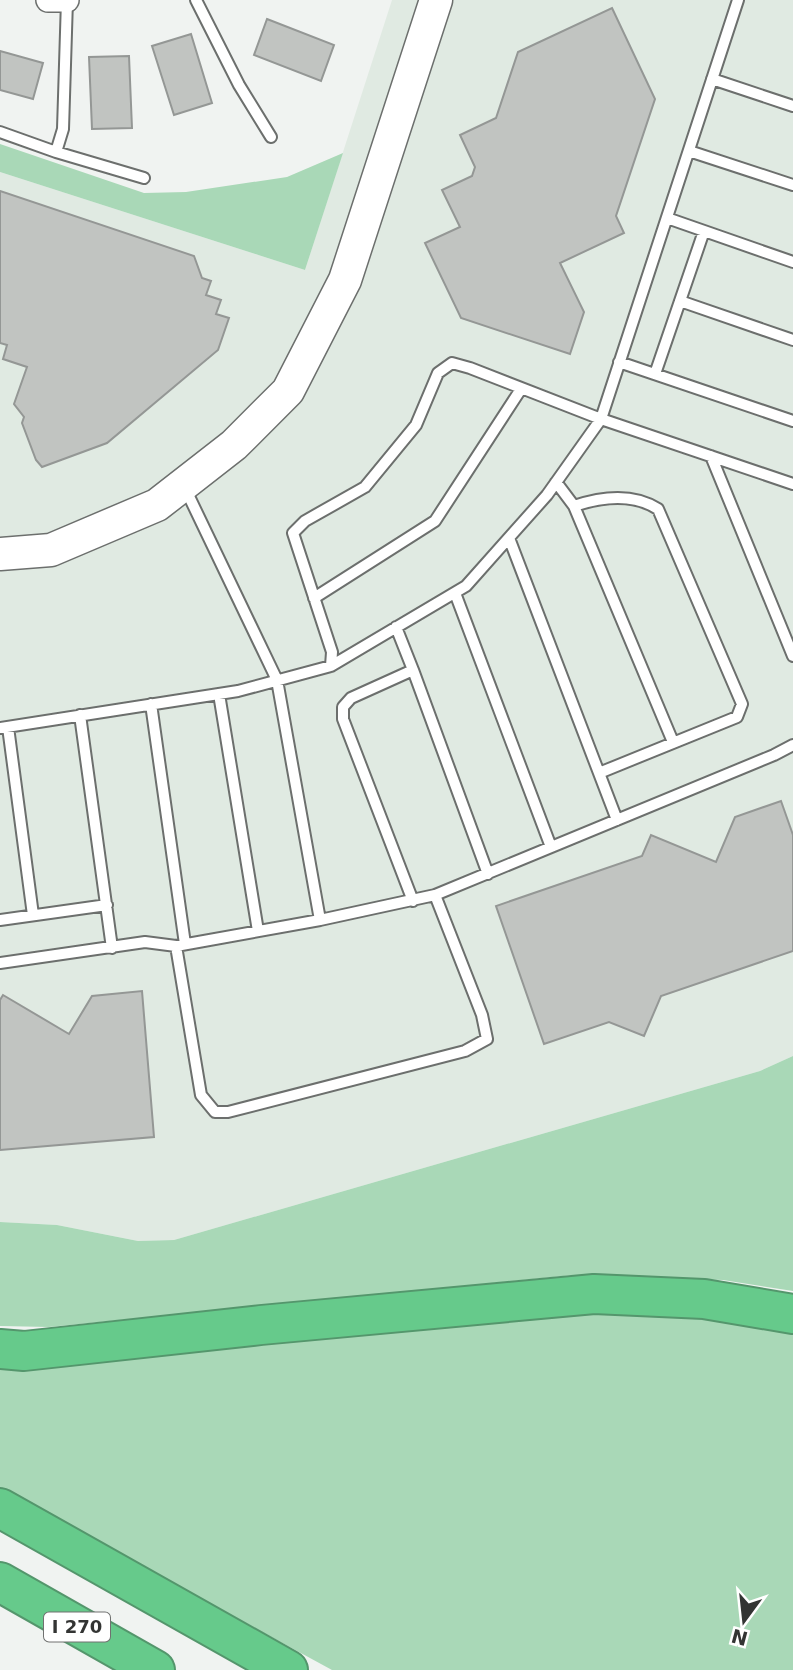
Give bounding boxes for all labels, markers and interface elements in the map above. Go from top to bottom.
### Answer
north arrow [709,1586,779,1656]
road number: I 270 [44,1612,110,1642]
text: N [729,1625,750,1650]

